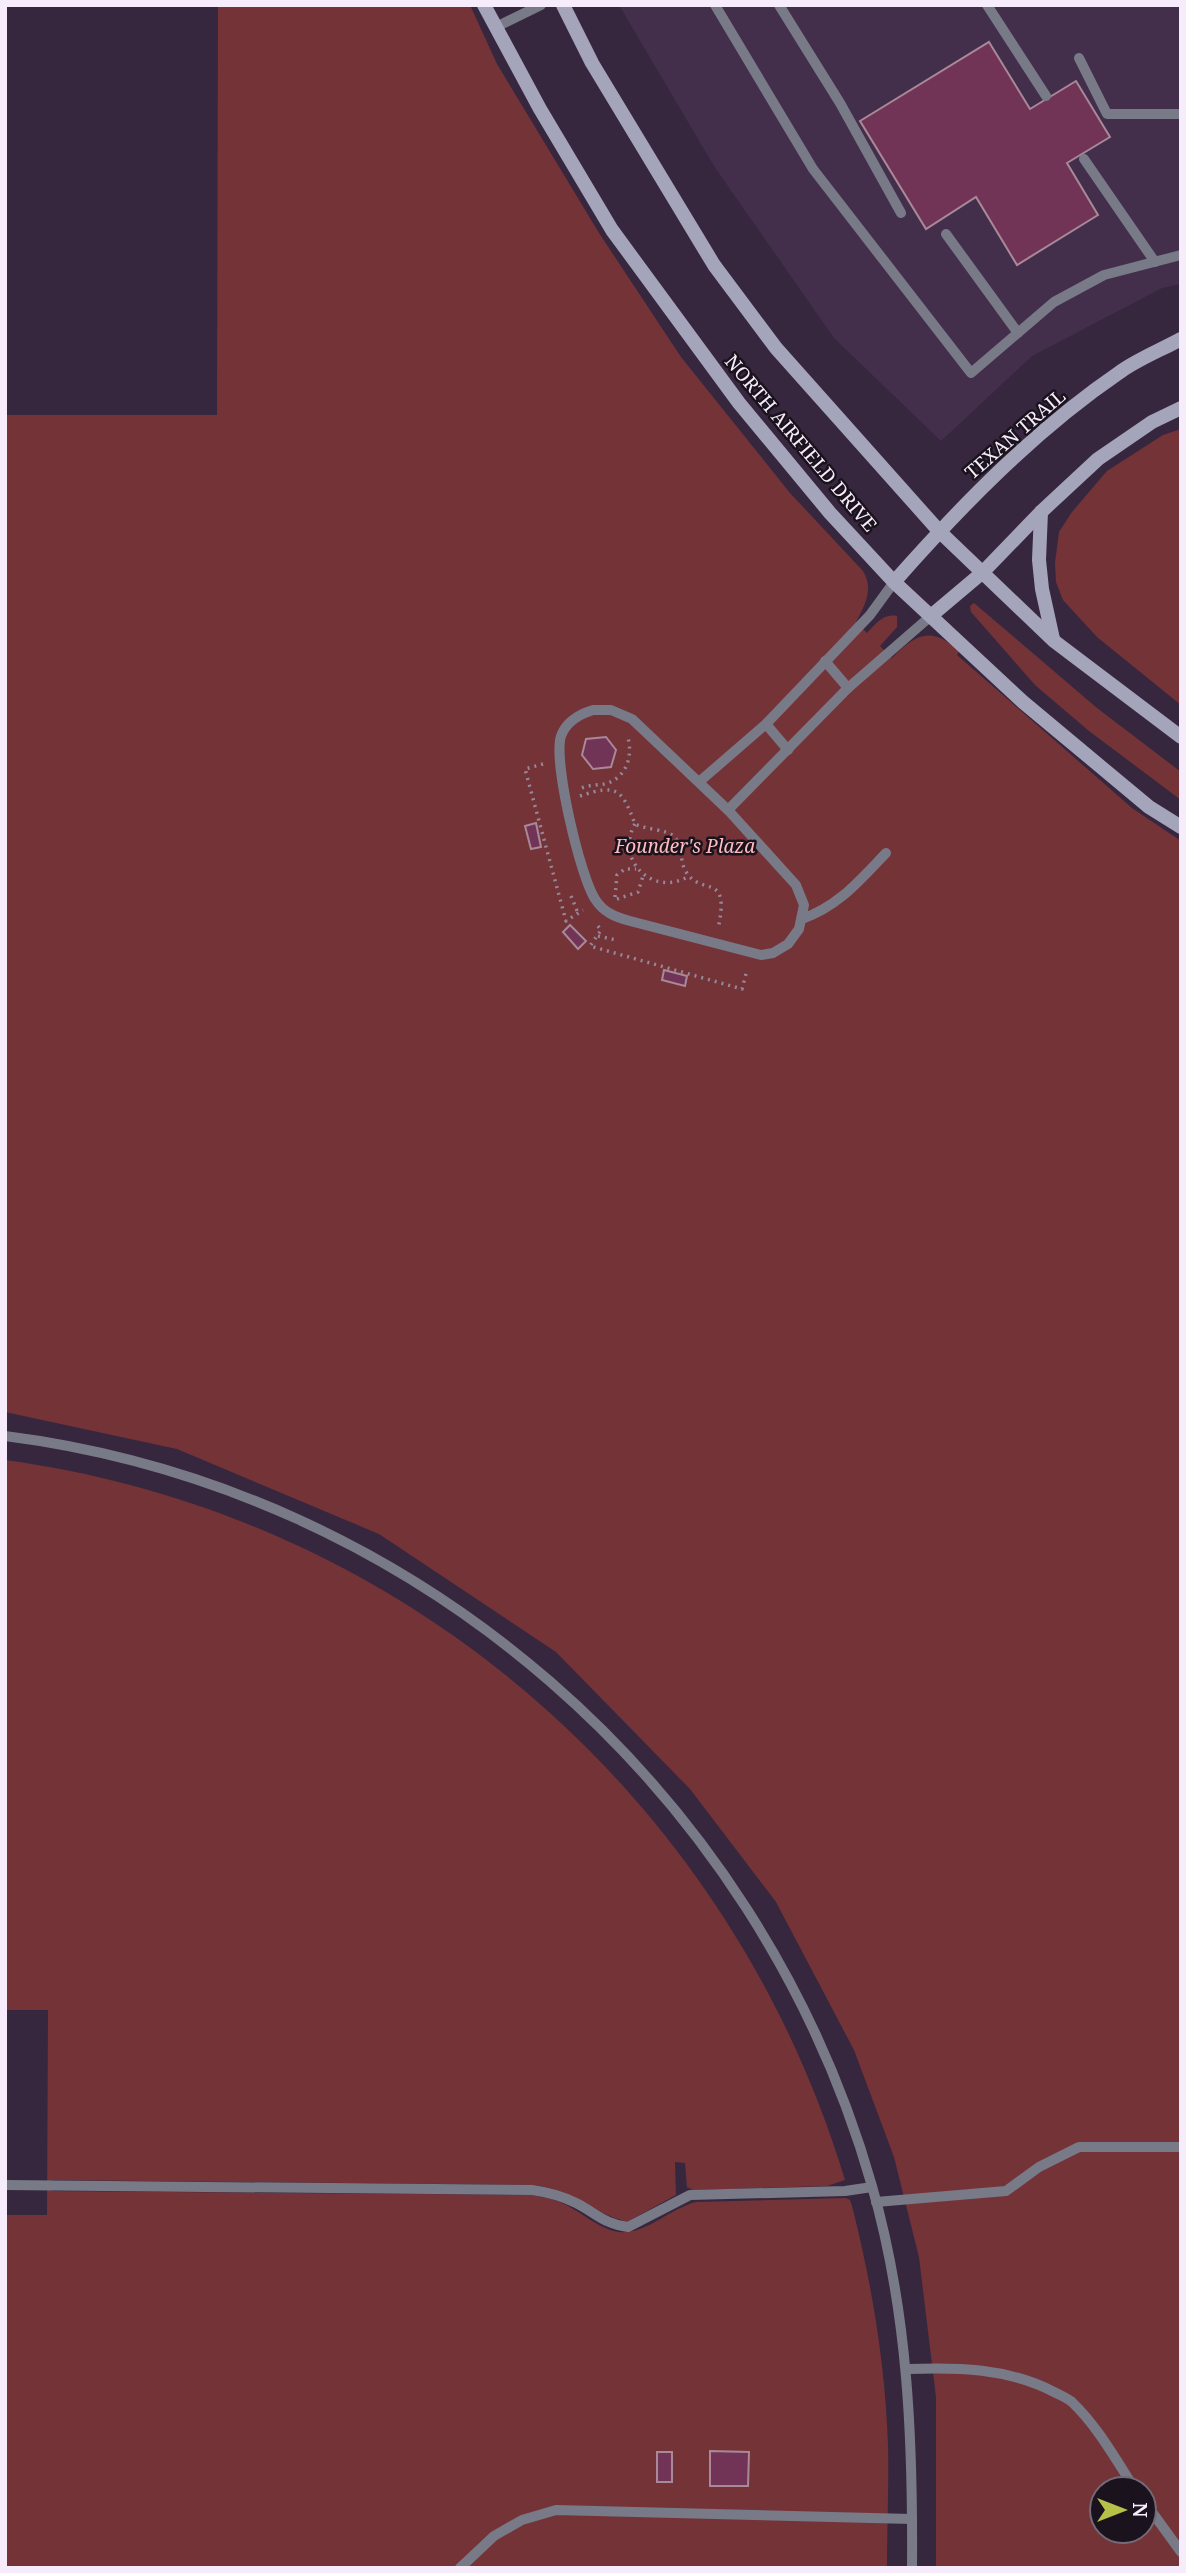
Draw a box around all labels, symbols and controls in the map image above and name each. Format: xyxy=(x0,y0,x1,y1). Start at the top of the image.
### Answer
street label: NORTH AIRFIELD DRIVE xyxy=(719,349,883,537)
street label: TEXAN TRAIL xyxy=(959,383,1071,485)
park label: Founder's Plaza xyxy=(614,833,755,859)
north arrow xyxy=(1088,2475,1158,2545)
text: N xyxy=(1127,2503,1153,2518)

